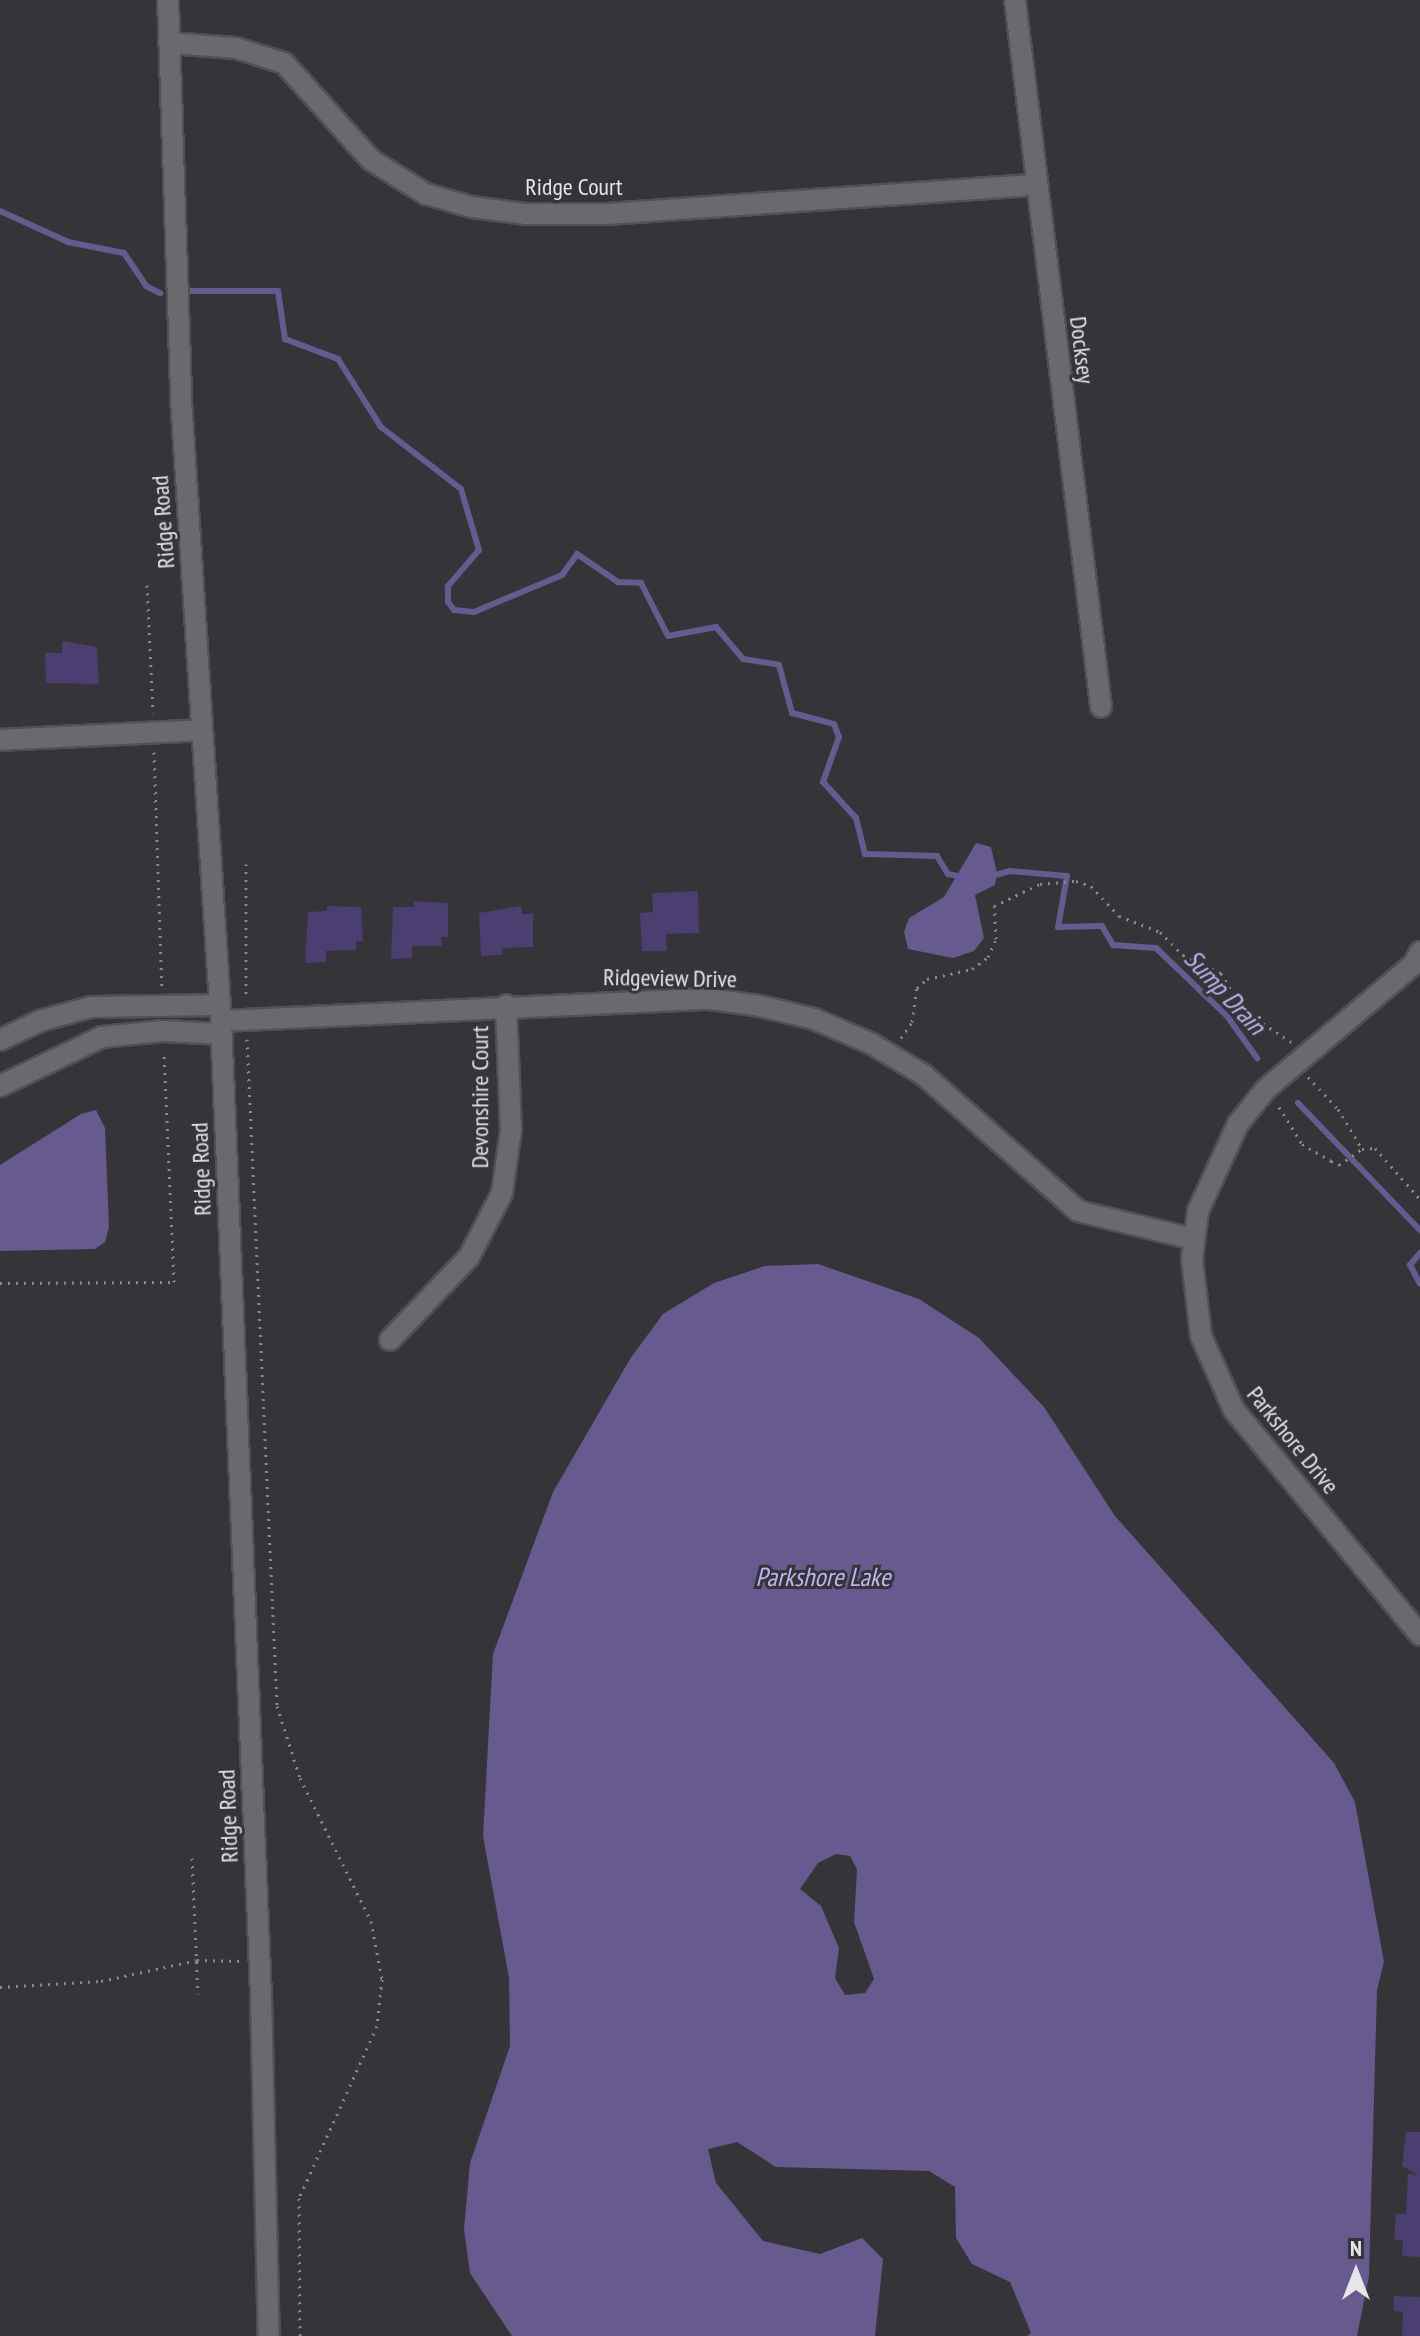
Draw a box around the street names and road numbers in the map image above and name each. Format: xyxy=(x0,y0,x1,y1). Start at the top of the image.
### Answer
street label: Ridge Court xyxy=(525,173,623,201)
street label: Docksey xyxy=(1064,315,1100,385)
street label: Ridge Road xyxy=(145,474,181,570)
street label: Ridgeview Drive xyxy=(603,962,737,994)
street label: Devonshire Court xyxy=(466,1026,494,1168)
street label: Ridge Road xyxy=(185,1122,217,1216)
street label: Parkshore Drive xyxy=(1241,1380,1345,1500)
street label: Ridge Road xyxy=(212,1769,244,1863)

